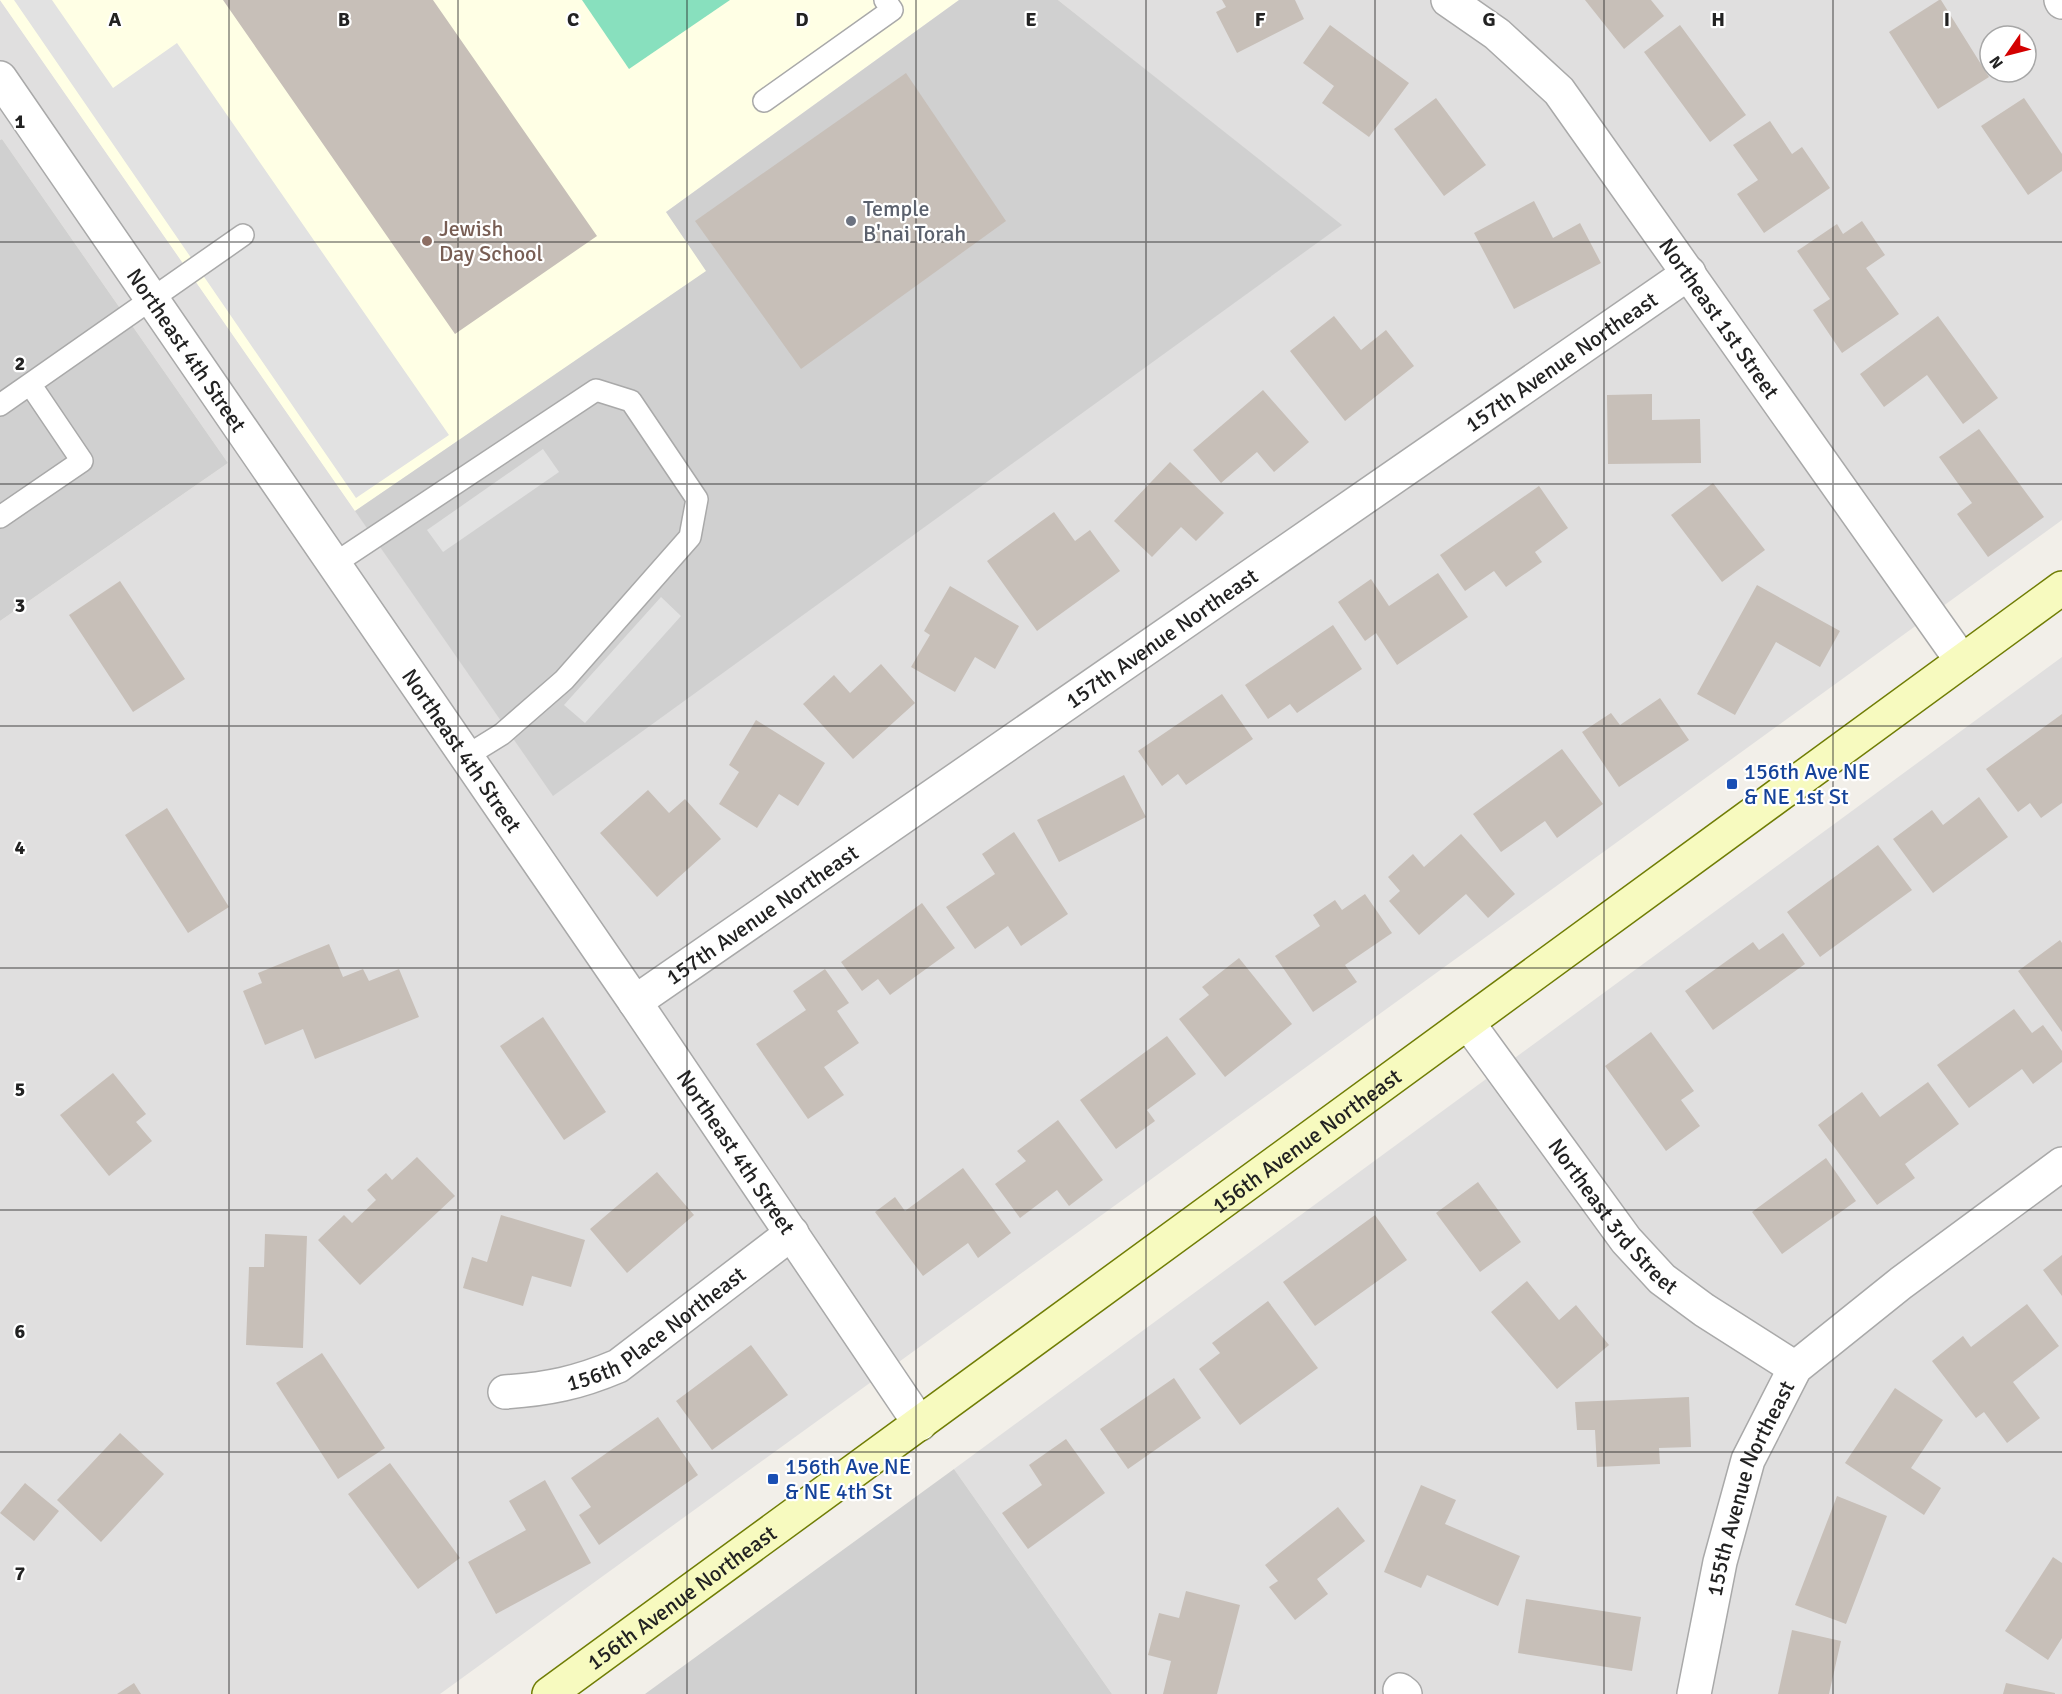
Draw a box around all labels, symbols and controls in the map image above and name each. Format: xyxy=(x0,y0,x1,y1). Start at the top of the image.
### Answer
text: A xyxy=(109,7,122,32)
text: B xyxy=(338,7,350,32)
text: C xyxy=(567,7,579,32)
text: D xyxy=(795,7,809,32)
text: E xyxy=(1025,7,1037,32)
text: F xyxy=(1255,7,1266,32)
text: G xyxy=(1482,7,1496,32)
text: H xyxy=(1711,7,1725,32)
text: I xyxy=(1944,7,1950,32)
north arrow xyxy=(1978,24,2038,84)
text: N xyxy=(1985,52,2008,72)
text: 1 xyxy=(15,109,26,134)
place label: Temple B'nai Torah xyxy=(863,195,966,247)
marker: Temple B'nai Torah xyxy=(844,214,858,228)
place label: Jewish Day School xyxy=(439,215,543,267)
street label: Northeast 1st Street xyxy=(1653,233,1785,404)
marker: Jewish Day School xyxy=(420,234,434,248)
street label: Northeast 4th Street xyxy=(121,263,252,438)
street label: 157th Avenue Northeast xyxy=(1460,286,1663,438)
text: 2 xyxy=(15,351,25,376)
street label: 157th Avenue Northeast xyxy=(1060,562,1263,714)
text: 3 xyxy=(15,593,25,618)
street label: Northeast 4th Street xyxy=(396,664,528,838)
place label: 156th Ave NE & NE 1st St xyxy=(1744,758,1870,810)
marker: 156th Ave NE & NE 1st St xyxy=(1725,777,1739,791)
text: 4 xyxy=(15,835,26,860)
street label: 157th Avenue Northeast xyxy=(660,839,864,991)
street label: 156th Avenue Northeast xyxy=(1207,1062,1407,1219)
street label: Northeast 4th Street xyxy=(671,1065,801,1240)
text: 5 xyxy=(15,1077,25,1102)
street label: Northeast 3rd Street xyxy=(1542,1133,1684,1300)
street label: 156th Place Northeast xyxy=(564,1260,751,1397)
text: 6 xyxy=(15,1319,26,1344)
street label: 155th Avenue Northeast xyxy=(1701,1376,1801,1599)
place label: 156th Ave NE & NE 4th St xyxy=(785,1453,911,1505)
marker: 156th Ave NE & NE 4th St xyxy=(766,1472,780,1486)
street label: 156th Avenue Northeast xyxy=(582,1519,782,1676)
text: 7 xyxy=(15,1561,26,1586)

